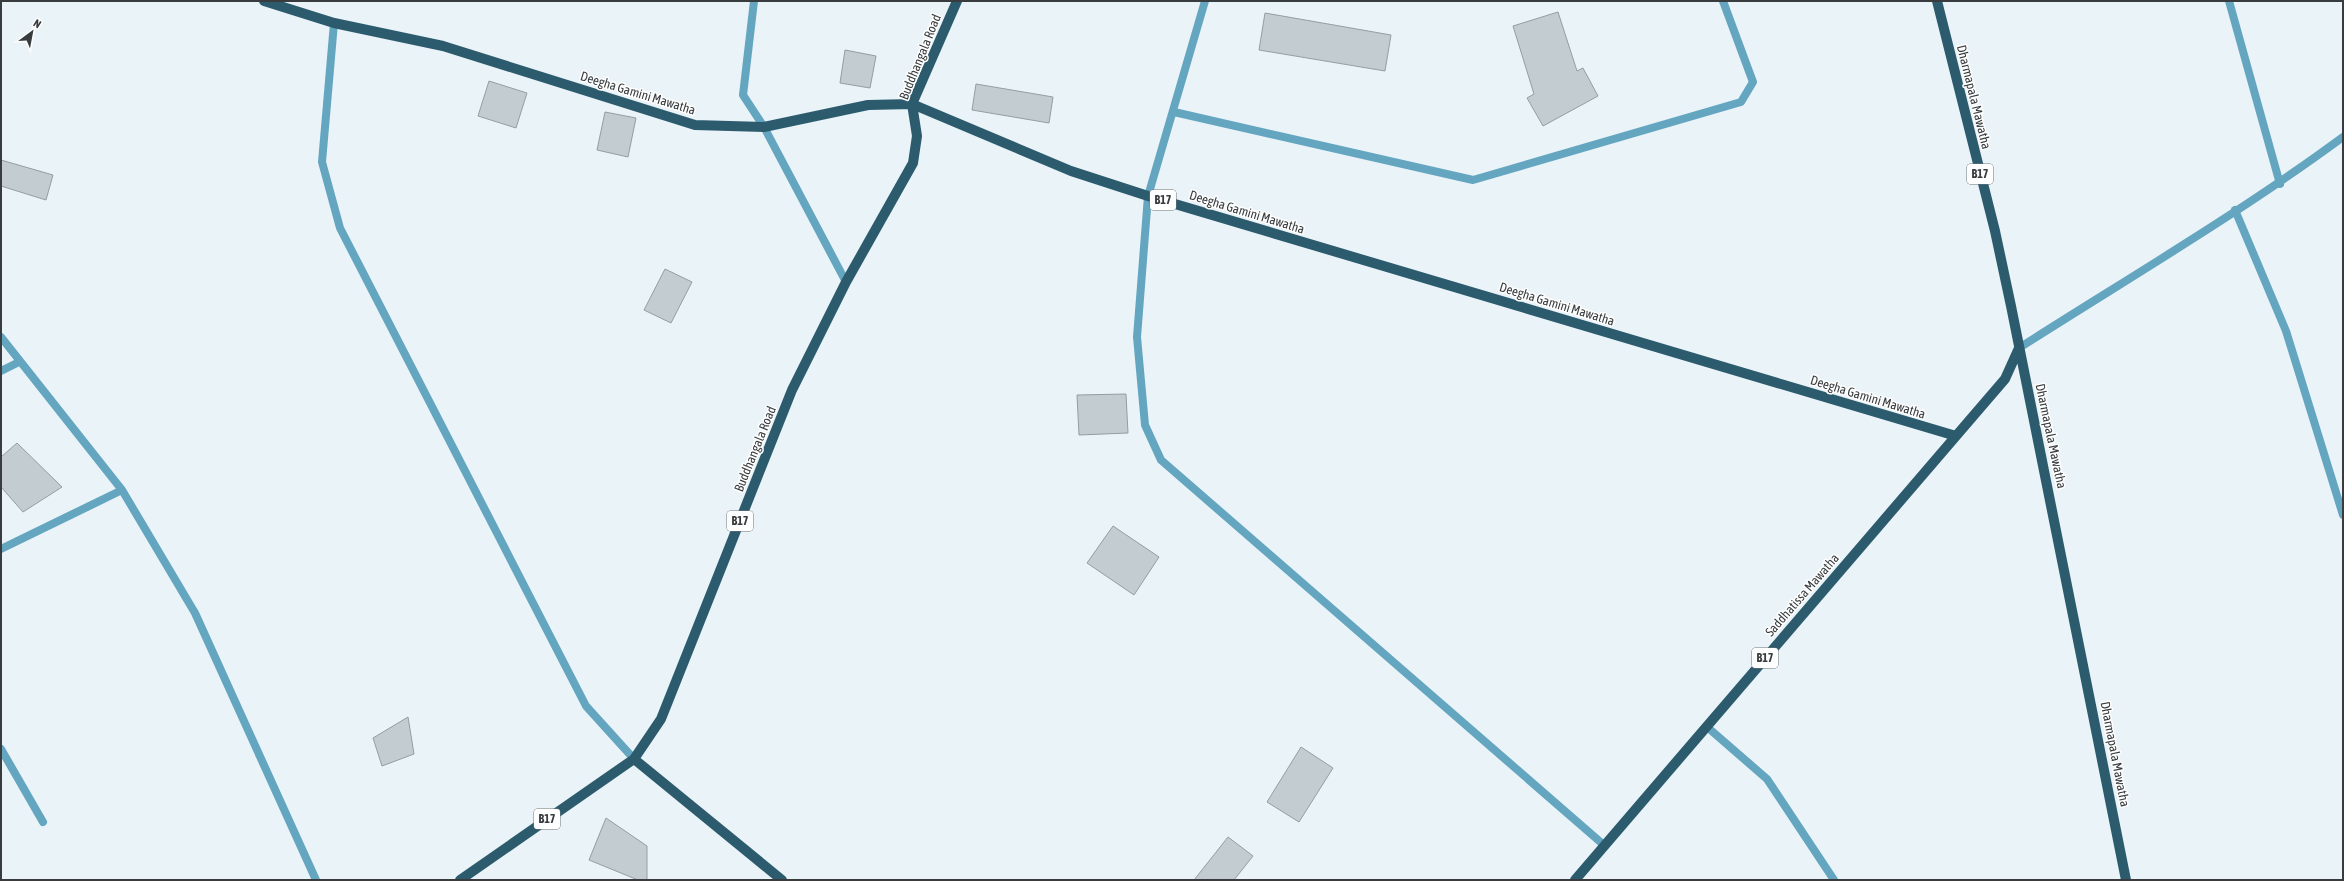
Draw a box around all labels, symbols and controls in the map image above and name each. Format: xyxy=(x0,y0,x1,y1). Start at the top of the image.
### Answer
north arrow xyxy=(12,12,52,52)
street label: Buddhangala Road xyxy=(896,12,944,102)
text: N xyxy=(31,17,43,30)
street label: Dharmapala Mawatha xyxy=(1954,43,1994,151)
street label: Deegha Gamini Mawatha xyxy=(579,68,697,118)
road number: B17 xyxy=(1967,164,1993,184)
street label: Deegha Gamini Mawatha xyxy=(1188,187,1306,237)
road number: B17 xyxy=(1150,190,1176,210)
street label: Deegha Gamini Mawatha xyxy=(1498,279,1616,329)
street label: Deegha Gamini Mawatha xyxy=(1809,372,1927,422)
street label: Dharmapala Mawatha xyxy=(2033,382,2069,490)
street label: Buddhangala Road xyxy=(731,404,779,494)
road number: B17 xyxy=(727,511,753,531)
street label: Saddhatissa Mawatha xyxy=(1762,551,1842,639)
road number: B17 xyxy=(1752,648,1778,668)
street label: Dharmapala Mawatha xyxy=(2097,700,2133,808)
road number: B17 xyxy=(534,809,560,829)

